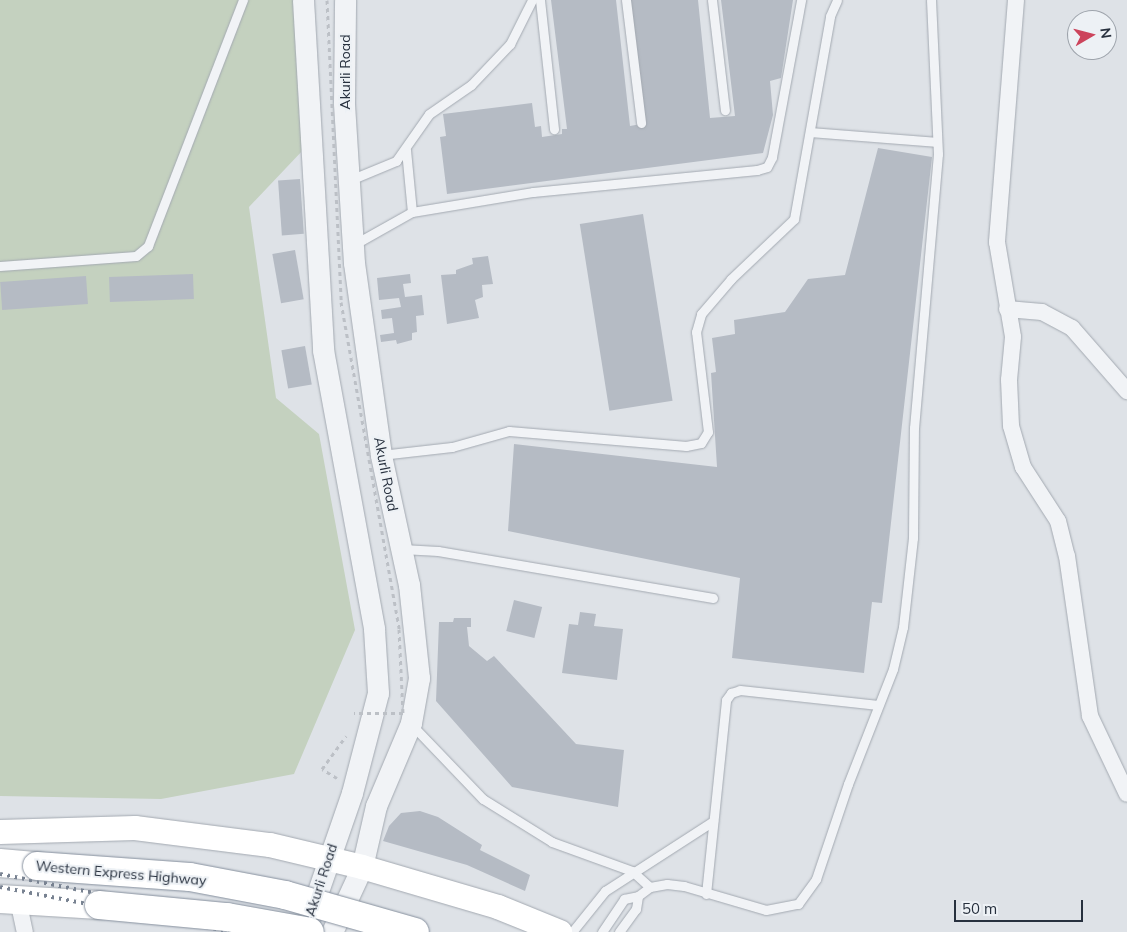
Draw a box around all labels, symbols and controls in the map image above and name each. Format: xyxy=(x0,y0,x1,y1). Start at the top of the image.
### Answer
north arrow xyxy=(1067,10,1117,60)
text: N xyxy=(1096,27,1116,40)
street label: Akurli Road xyxy=(337,34,353,110)
street label: Akurli Road xyxy=(371,435,401,513)
street label: Akurli Road xyxy=(301,842,341,918)
street label: Western Express Highway xyxy=(35,857,207,889)
scale bar xyxy=(957,890,1086,922)
text: 50 m xyxy=(962,899,997,918)

